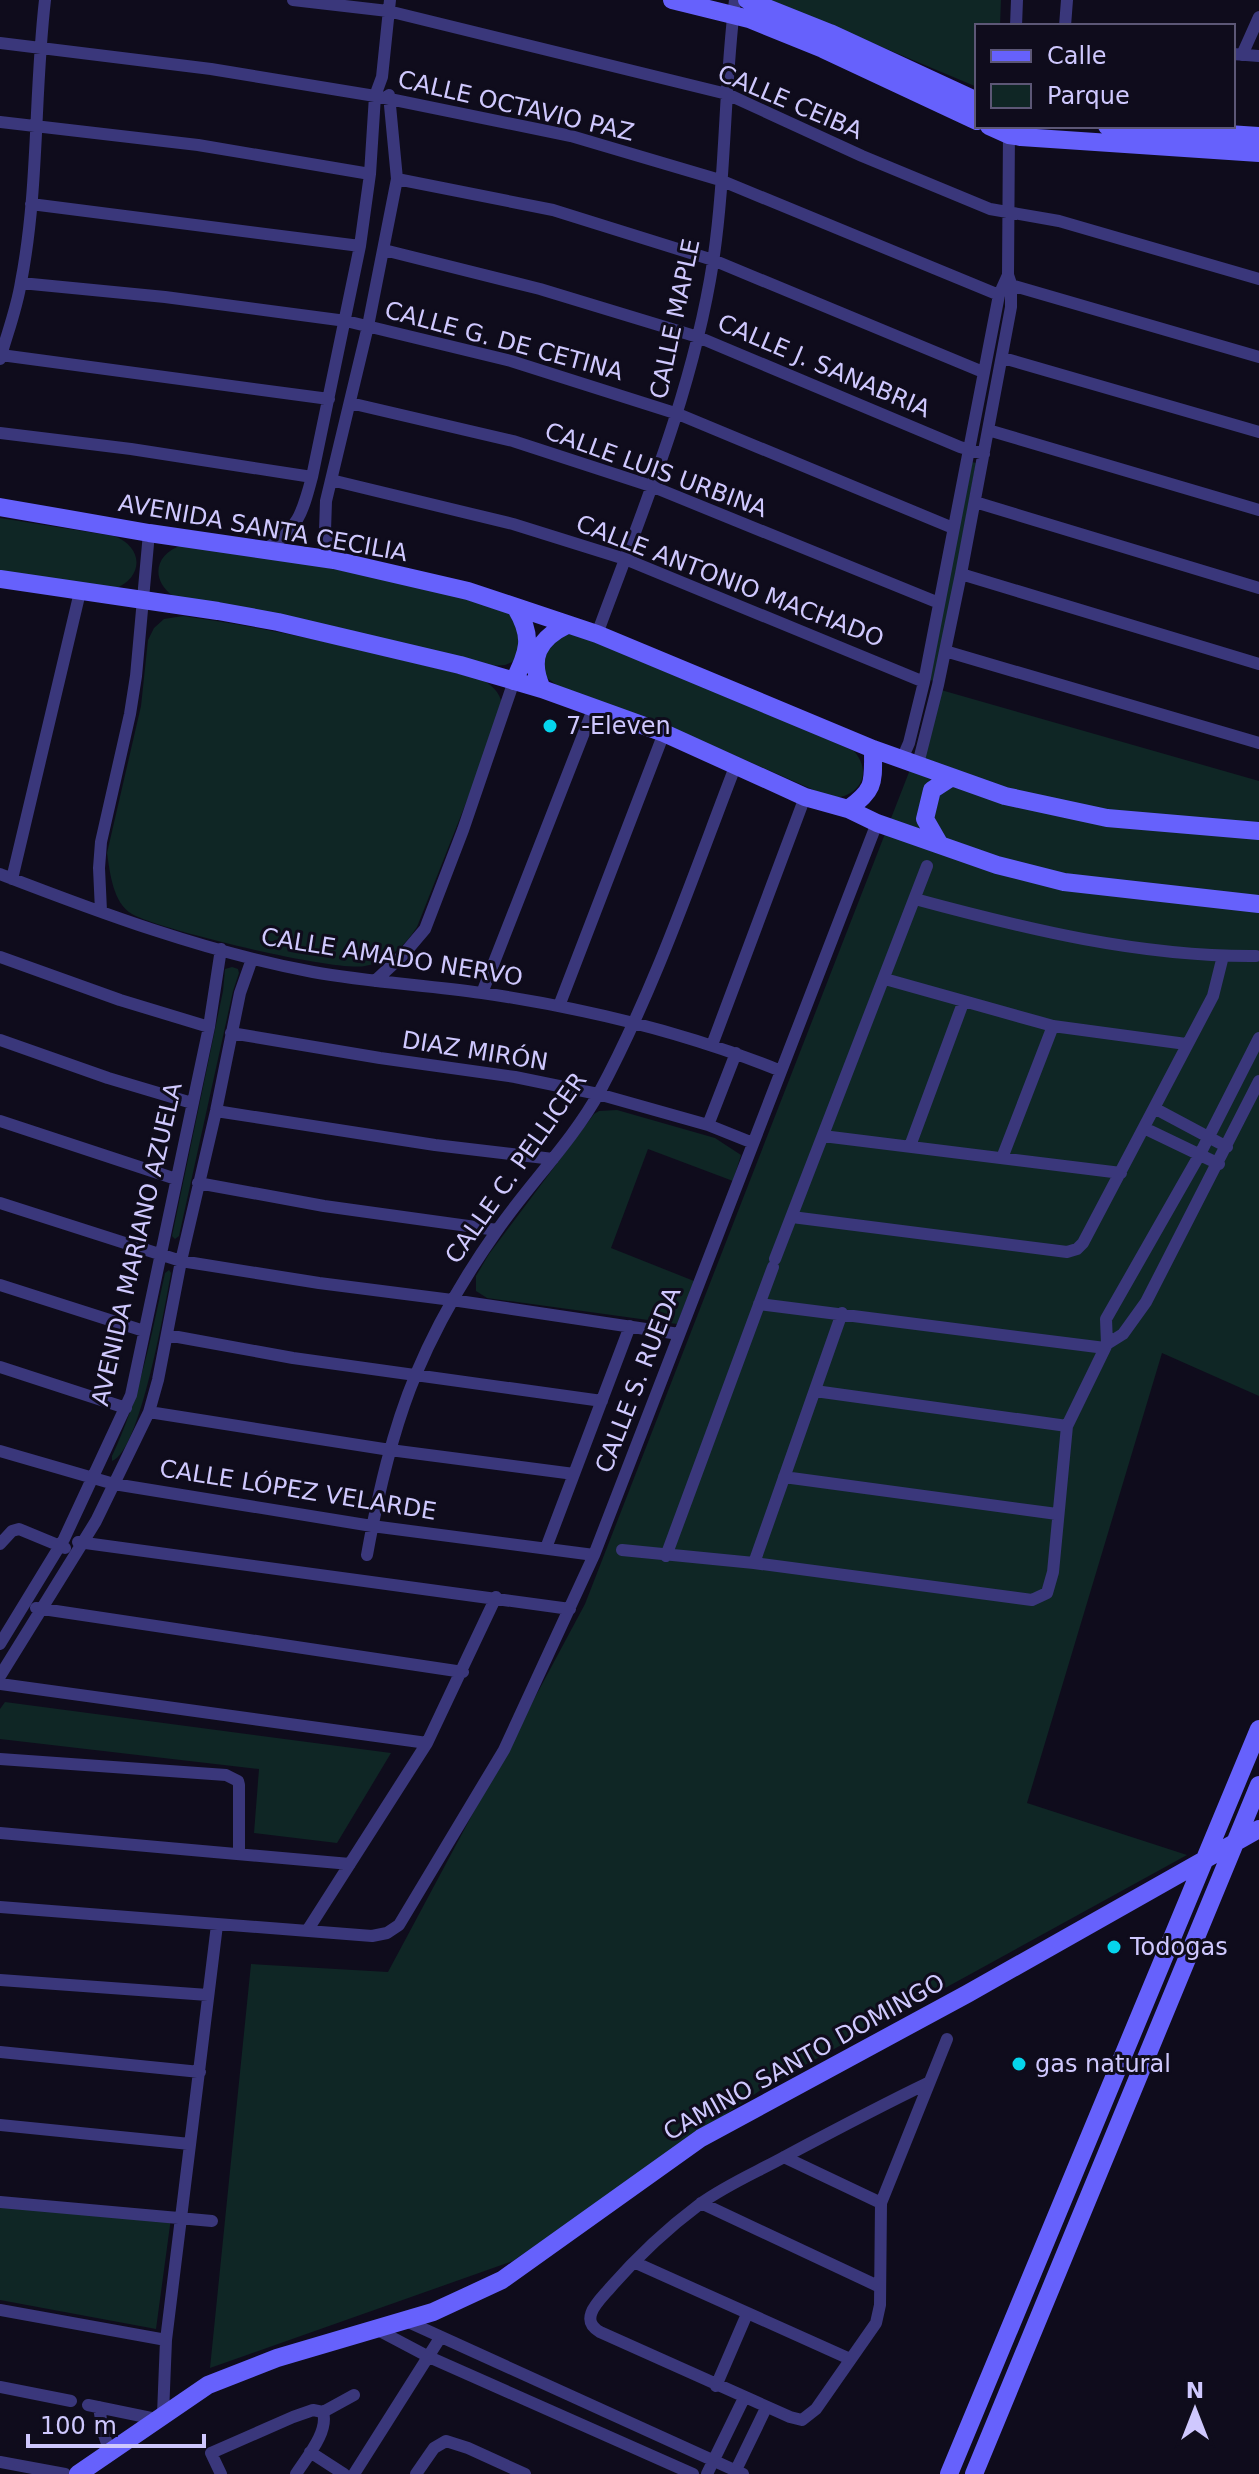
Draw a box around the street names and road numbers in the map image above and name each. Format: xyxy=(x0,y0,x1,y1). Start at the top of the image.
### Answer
street label: CALLE CEIBA xyxy=(713,59,867,145)
street label: CALLE OCTAVIO PAZ xyxy=(395,65,637,147)
street label: CALLE MAPLE xyxy=(644,236,706,402)
street label: CALLE G. DE CETINA xyxy=(382,296,627,386)
street label: CALLE J. SANABRIA xyxy=(714,309,935,424)
street label: CALLE LUIS URBINA xyxy=(541,417,772,523)
street label: AVENIDA SANTA CECILIA xyxy=(116,489,410,567)
street label: CALLE ANTONIO MACHADO xyxy=(572,509,888,653)
street label: CALLE AMADO NERVO xyxy=(259,922,525,992)
street label: DIAZ MIRÓN xyxy=(400,1024,550,1076)
street label: CALLE C. PELLICER xyxy=(439,1067,593,1269)
street label: AVENIDA MARIANO AZUELA xyxy=(86,1079,188,1409)
street label: CALLE S. RUEDA xyxy=(590,1282,687,1477)
street label: CALLE LÓPEZ VELARDE xyxy=(157,1452,439,1526)
street label: CAMINO SANTO DOMINGO xyxy=(658,1968,950,2146)

